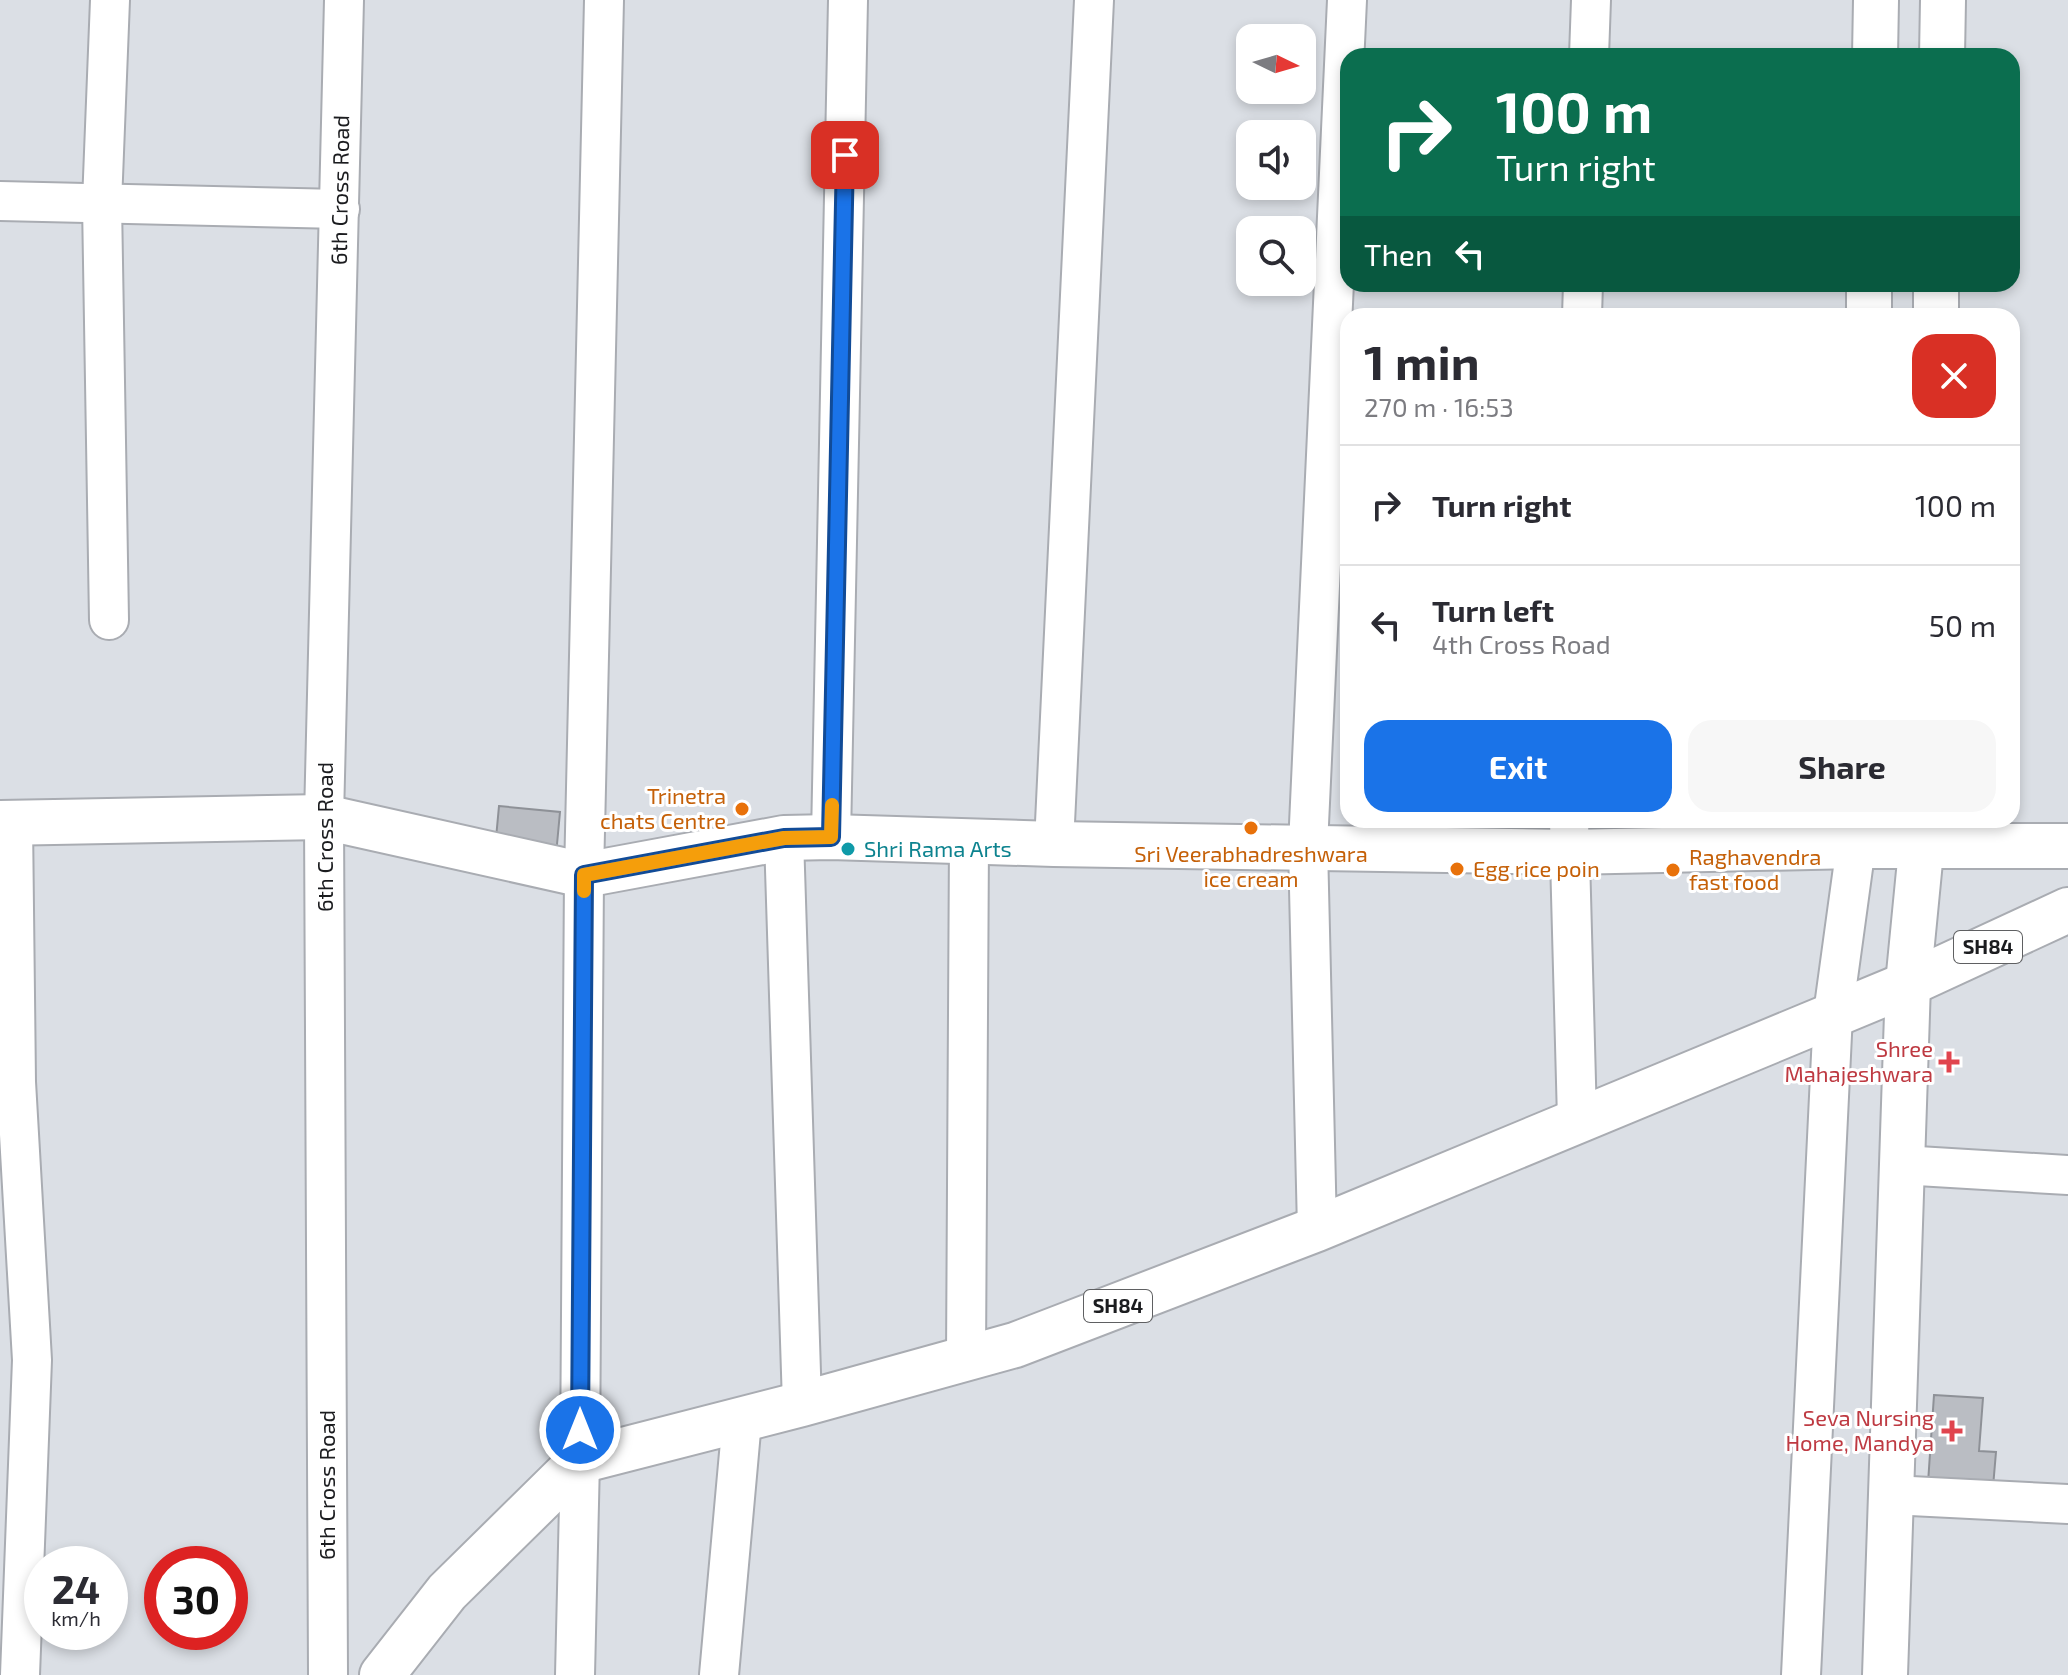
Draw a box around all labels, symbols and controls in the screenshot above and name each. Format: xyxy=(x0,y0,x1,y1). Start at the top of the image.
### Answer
north arrow xyxy=(1236,24,1316,104)
map controls xyxy=(1236,24,1316,296)
text: 100 m xyxy=(1496,77,1652,144)
icon: right xyxy=(1364,80,1468,184)
street label: 6th Cross Road xyxy=(325,115,353,265)
button: sound xyxy=(1236,120,1316,200)
pin xyxy=(811,121,879,189)
icon: arrive xyxy=(823,133,867,177)
text: Turn right xyxy=(1496,145,1656,188)
button: search xyxy=(1236,216,1316,296)
icon: left xyxy=(1448,232,1492,276)
text: Then xyxy=(1364,236,1432,272)
text: 1 min xyxy=(1364,332,1480,390)
button: close xyxy=(1912,334,1996,418)
text: 270 m · 16:53 xyxy=(1364,391,1514,422)
icon: right xyxy=(1364,483,1408,527)
text: Turn right xyxy=(1432,487,1572,523)
text: 100 m xyxy=(1915,487,1996,523)
text: Turn left xyxy=(1432,592,1554,628)
icon: left xyxy=(1364,603,1408,647)
text: 50 m xyxy=(1929,607,1996,643)
text: 4th Cross Road xyxy=(1432,628,1611,659)
button: Exit xyxy=(1364,720,1672,812)
button: Share xyxy=(1688,720,1996,812)
street label: 6th Cross Road xyxy=(311,762,337,912)
place label: Trinetra chats Centre xyxy=(600,782,726,833)
marker: Trinetra chats Centre xyxy=(733,800,751,818)
marker: Sri Veerabhadreshwara ice cream xyxy=(1242,819,1260,837)
place label: Shri Rama Arts xyxy=(864,835,1012,861)
marker: Shri Rama Arts xyxy=(839,840,857,858)
place label: Sri Veerabhadreshwara ice cream xyxy=(1134,840,1368,891)
place label: Raghavendra fast food xyxy=(1689,843,1821,894)
place label: Egg rice poin xyxy=(1473,855,1600,881)
marker: Egg rice poin xyxy=(1448,860,1466,878)
marker: Raghavendra fast food xyxy=(1664,861,1682,879)
road number: SH84 xyxy=(1954,931,2022,963)
place label: Shree Mahajeshwara xyxy=(1784,1035,1933,1087)
marker: Shree Mahajeshwara xyxy=(1940,1053,1958,1071)
road number: SH84 xyxy=(1084,1290,1152,1322)
position arrow xyxy=(538,1388,622,1472)
place label: Seva Nursing Home, Mandya xyxy=(1785,1404,1934,1455)
street label: 6th Cross Road xyxy=(313,1410,339,1560)
marker: Seva Nursing Home, Mandya xyxy=(1941,1420,1963,1442)
speed limit sign: 30 xyxy=(144,1546,248,1650)
text: 24 xyxy=(52,1564,100,1612)
text: km/h xyxy=(51,1606,101,1630)

